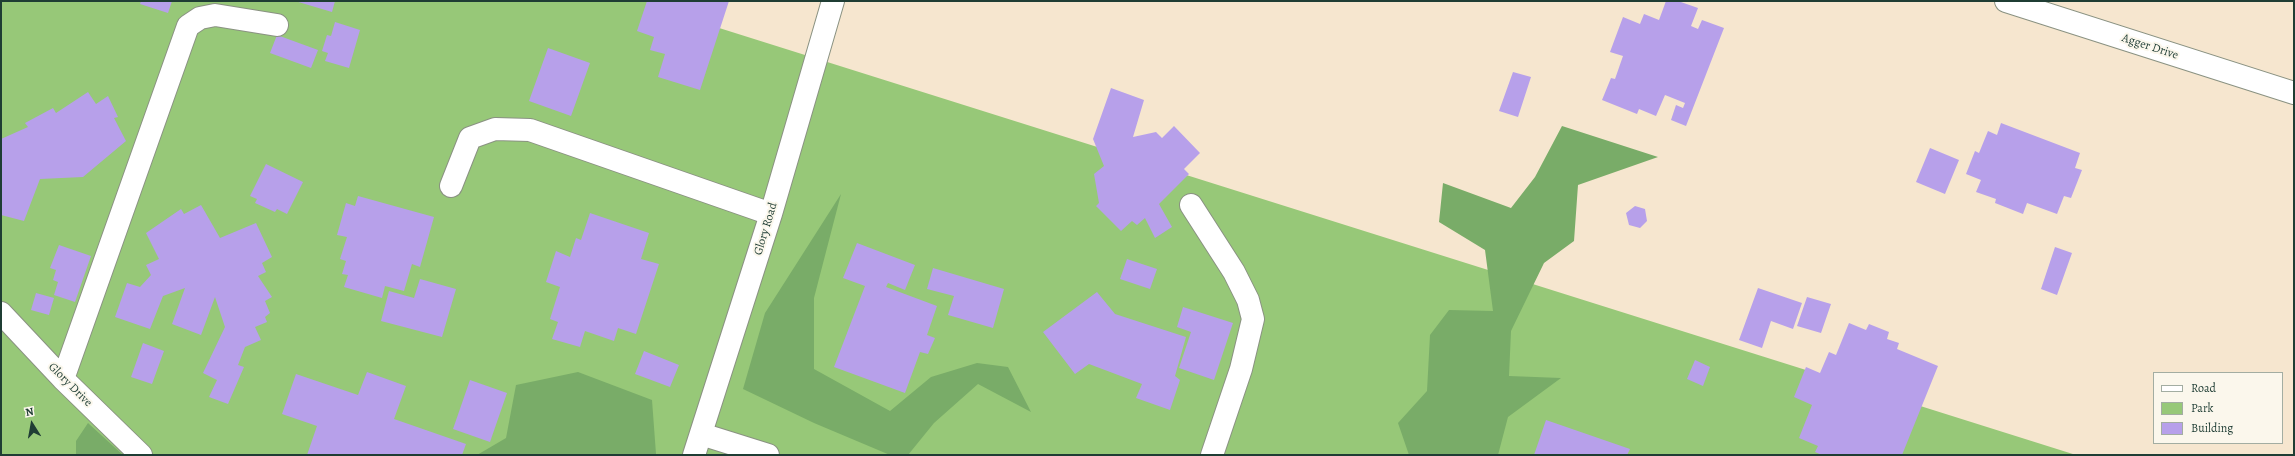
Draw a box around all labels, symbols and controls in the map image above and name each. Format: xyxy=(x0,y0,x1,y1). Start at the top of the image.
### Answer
street label: Agger Drive xyxy=(2120,31,2180,63)
street label: Glory Road xyxy=(751,201,781,257)
street label: Glory Drive xyxy=(45,360,95,410)
legend xyxy=(2153,372,2283,444)
text: Road xyxy=(2191,380,2216,396)
text: Park xyxy=(2191,400,2214,416)
north arrow xyxy=(12,404,52,444)
text: N xyxy=(24,404,35,420)
text: Building xyxy=(2191,420,2233,436)

